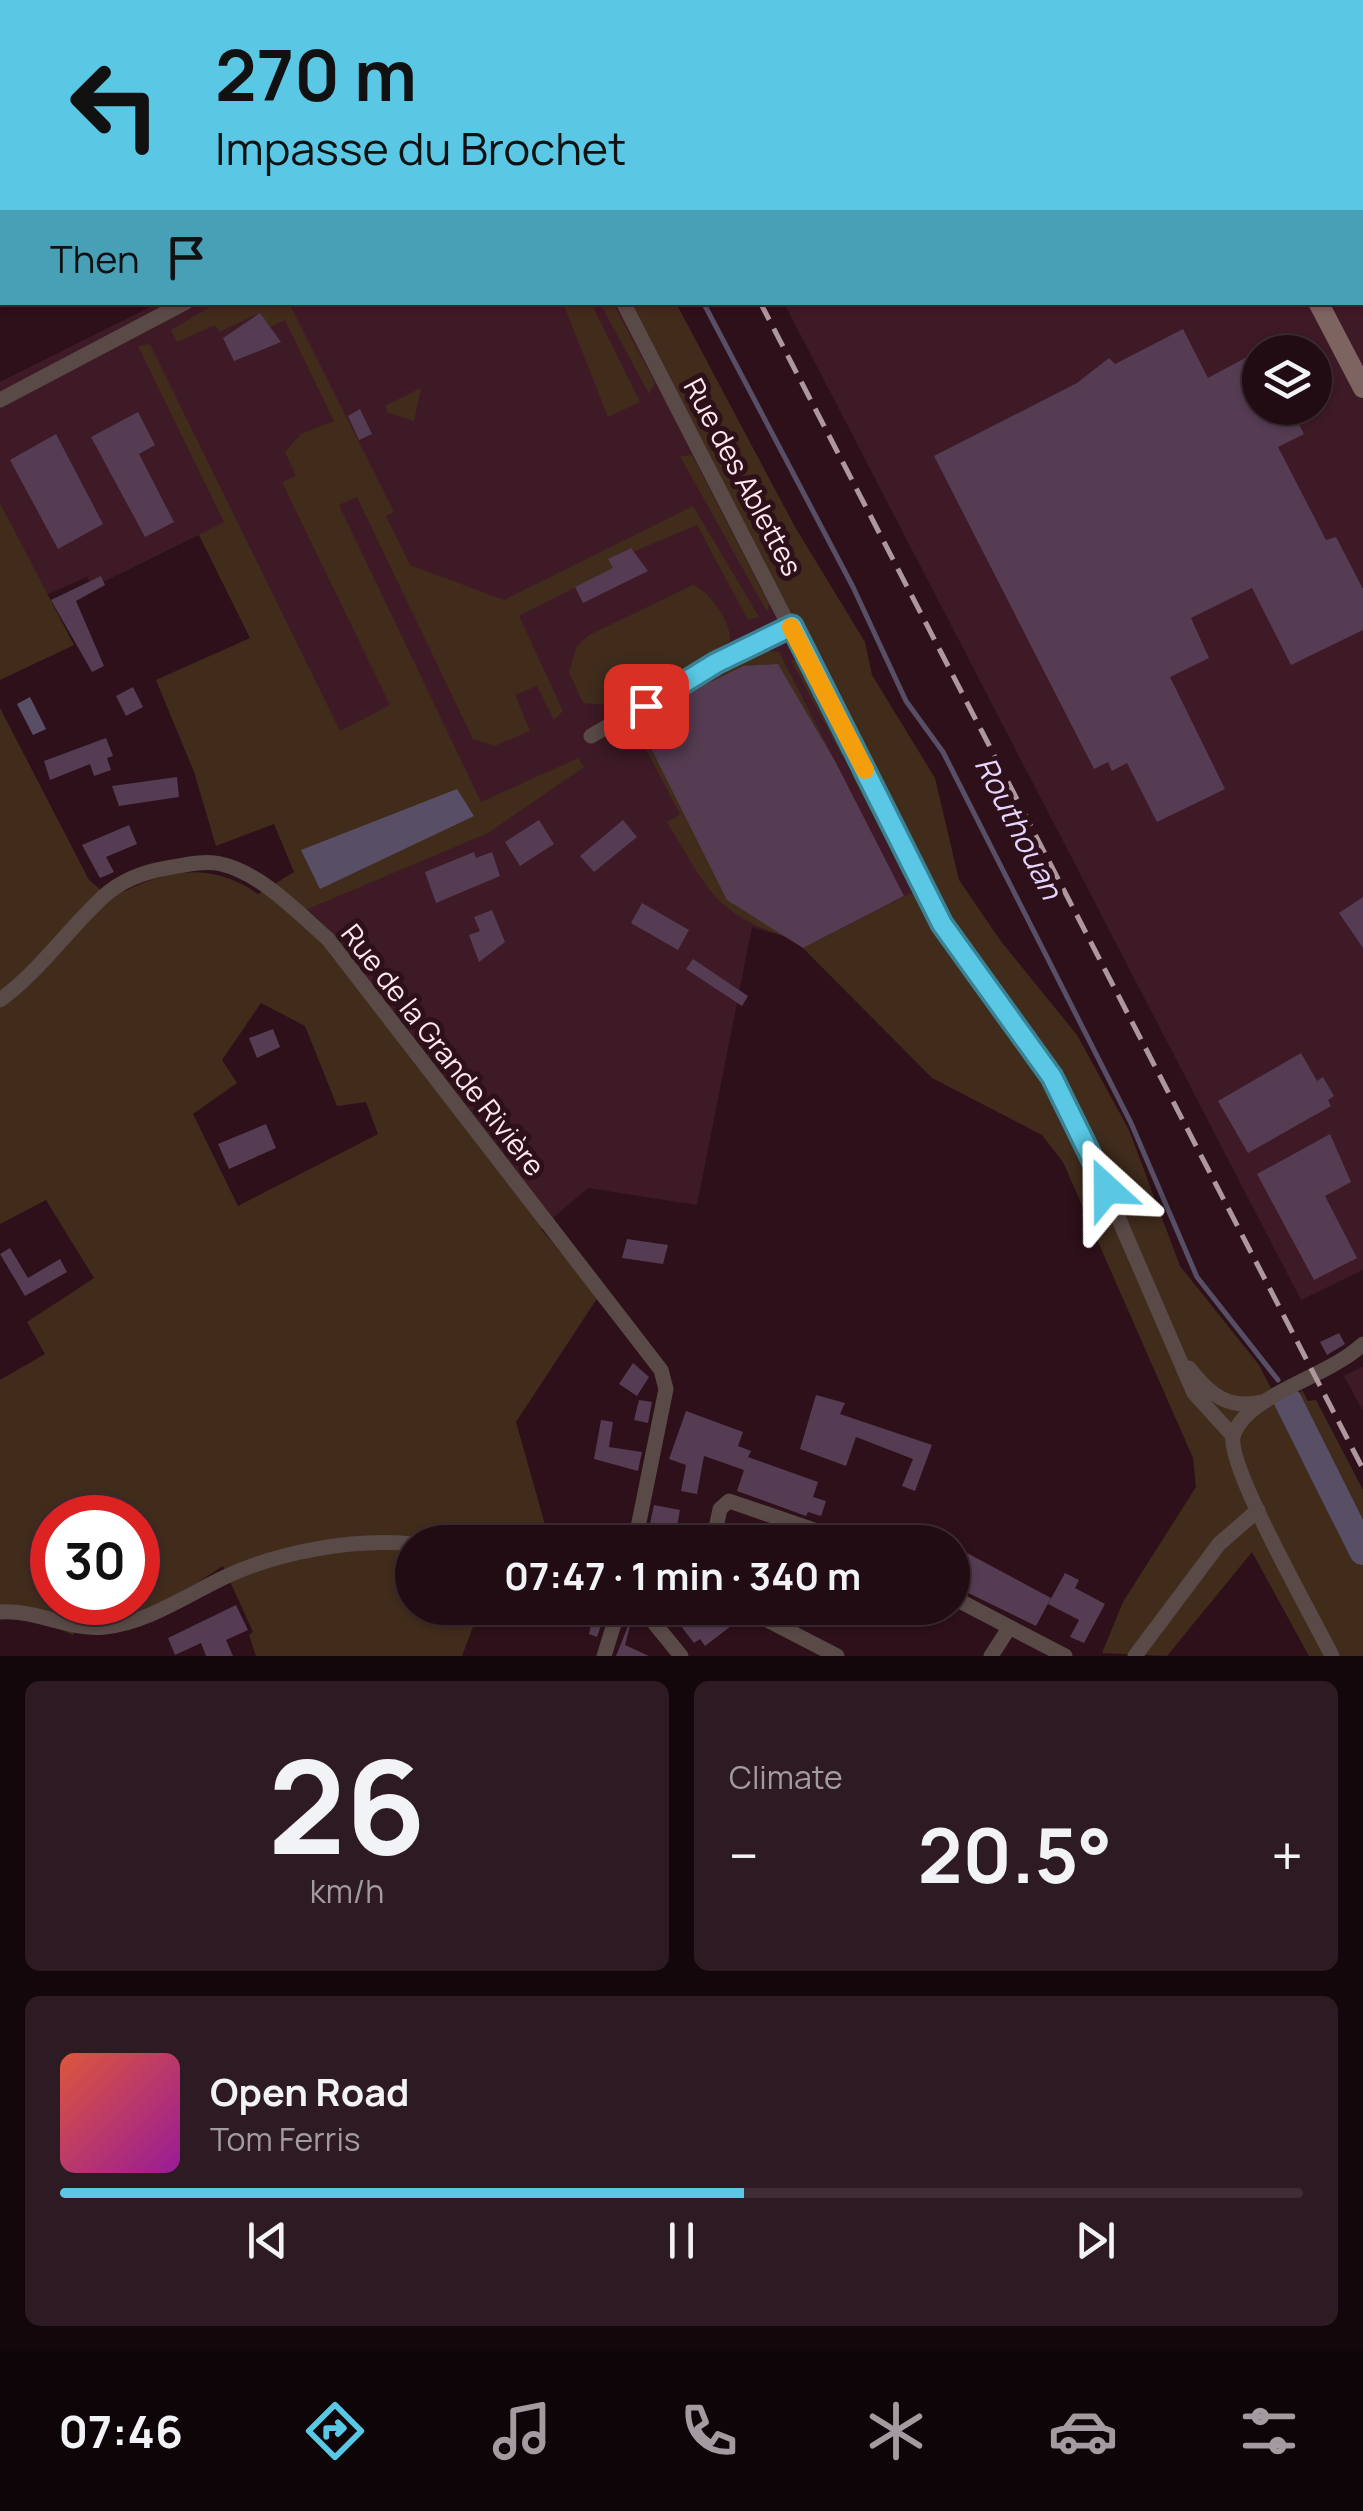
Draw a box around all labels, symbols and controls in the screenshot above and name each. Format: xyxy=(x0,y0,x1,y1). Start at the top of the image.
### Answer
text: 270 m xyxy=(215,26,417,122)
icon: left xyxy=(50,40,180,170)
text: Impasse du Brochet xyxy=(215,117,626,179)
icon: arrive xyxy=(159,230,214,285)
text: Then xyxy=(50,232,139,284)
map controls xyxy=(1242,335,1332,425)
button: layers xyxy=(1242,335,1332,425)
street label: Rue des Ablettes xyxy=(676,371,812,582)
pin xyxy=(604,664,689,749)
icon: arrive xyxy=(619,679,674,734)
water label: Routhouan xyxy=(966,749,1073,906)
street label: Rue de la Grande Rivière xyxy=(333,916,554,1183)
position arrow xyxy=(1055,1137,1159,1241)
speed limit sign: 30 xyxy=(30,1495,160,1625)
text: 07:47 · 1 min · 340 m xyxy=(504,1549,861,1601)
text: 26 xyxy=(268,1715,426,1893)
text: Climate xyxy=(729,1755,843,1799)
text: 20.5° xyxy=(918,1803,1112,1906)
text: − xyxy=(729,1817,759,1893)
text: + xyxy=(1271,1817,1303,1893)
text: km/h xyxy=(310,1869,384,1913)
text: Open Road xyxy=(210,2065,409,2117)
text: Tom Ferris xyxy=(210,2117,361,2161)
icon: previous xyxy=(240,2213,295,2268)
icon: pause xyxy=(654,2213,709,2268)
icon: next xyxy=(1068,2213,1123,2268)
icon: directions xyxy=(300,2396,370,2466)
icon: music xyxy=(487,2396,557,2466)
icon: phone xyxy=(674,2396,744,2466)
icon: climate xyxy=(861,2396,931,2466)
icon: car xyxy=(1048,2396,1118,2466)
icon: filters xyxy=(1234,2396,1304,2466)
text: 07:46 xyxy=(58,2400,183,2462)

